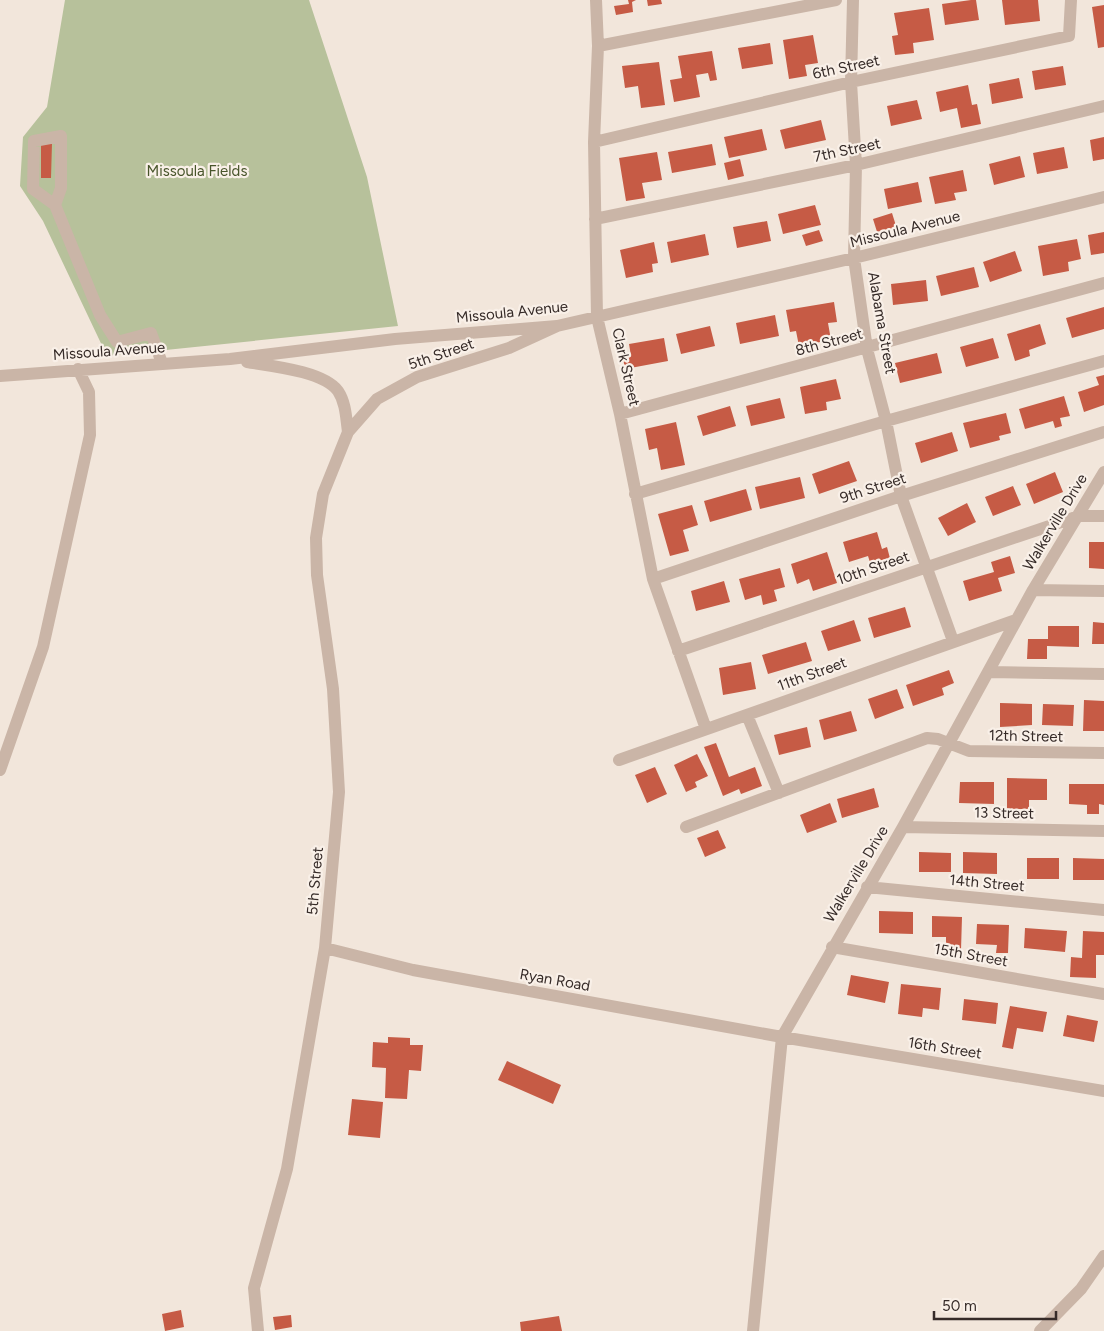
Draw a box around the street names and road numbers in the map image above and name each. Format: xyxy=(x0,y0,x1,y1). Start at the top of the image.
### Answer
street label: 6th Street xyxy=(811,51,882,83)
street label: 7th Street xyxy=(812,134,882,166)
street label: Missoula Avenue xyxy=(848,207,962,251)
street label: Alabama Street xyxy=(864,270,900,376)
street label: Missoula Avenue xyxy=(455,297,569,327)
street label: 8th Street xyxy=(793,324,865,360)
street label: Clark Street xyxy=(608,326,644,408)
street label: 5th Street xyxy=(406,334,477,374)
street label: Missoula Avenue xyxy=(52,338,166,364)
street label: 9th Street xyxy=(838,469,909,507)
street label: Walkerville Drive xyxy=(1019,470,1091,574)
street label: 10th Street xyxy=(834,547,912,589)
street label: 11th Street xyxy=(775,653,849,695)
street label: 12th Street xyxy=(989,726,1064,746)
street label: 13 Street xyxy=(974,803,1035,823)
street label: Walkerville Drive xyxy=(820,822,892,926)
street label: 5th Street xyxy=(303,846,327,916)
street label: 14th Street xyxy=(949,871,1026,895)
street label: 15th Street xyxy=(933,940,1010,970)
street label: Ryan Road xyxy=(518,965,592,995)
street label: 16th Street xyxy=(907,1033,983,1063)

